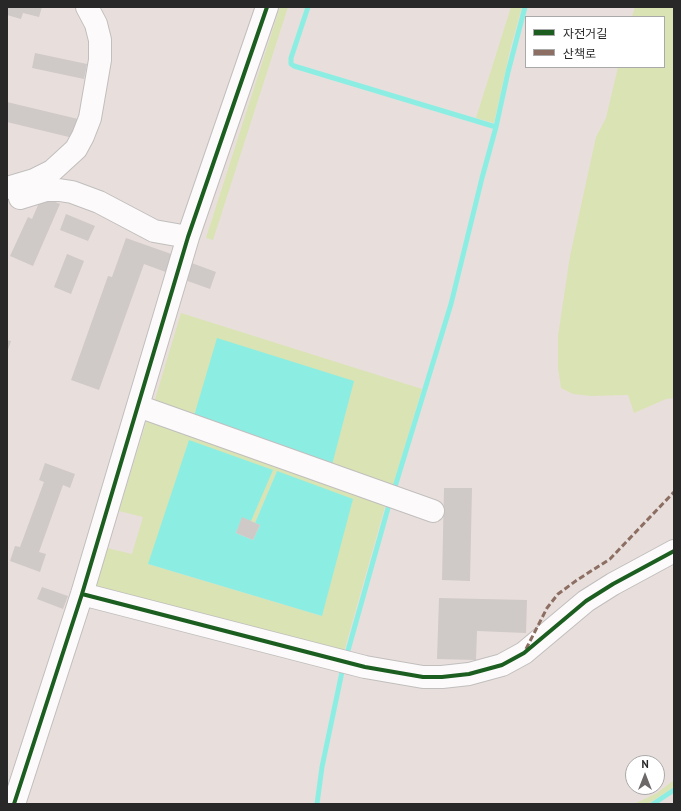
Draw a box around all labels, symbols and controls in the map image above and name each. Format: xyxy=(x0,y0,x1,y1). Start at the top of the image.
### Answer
legend xyxy=(525,16,665,68)
text: 자전거길 xyxy=(563,26,607,41)
text: 산책로 xyxy=(563,46,596,61)
north arrow xyxy=(625,755,665,795)
text: N xyxy=(641,757,649,771)

